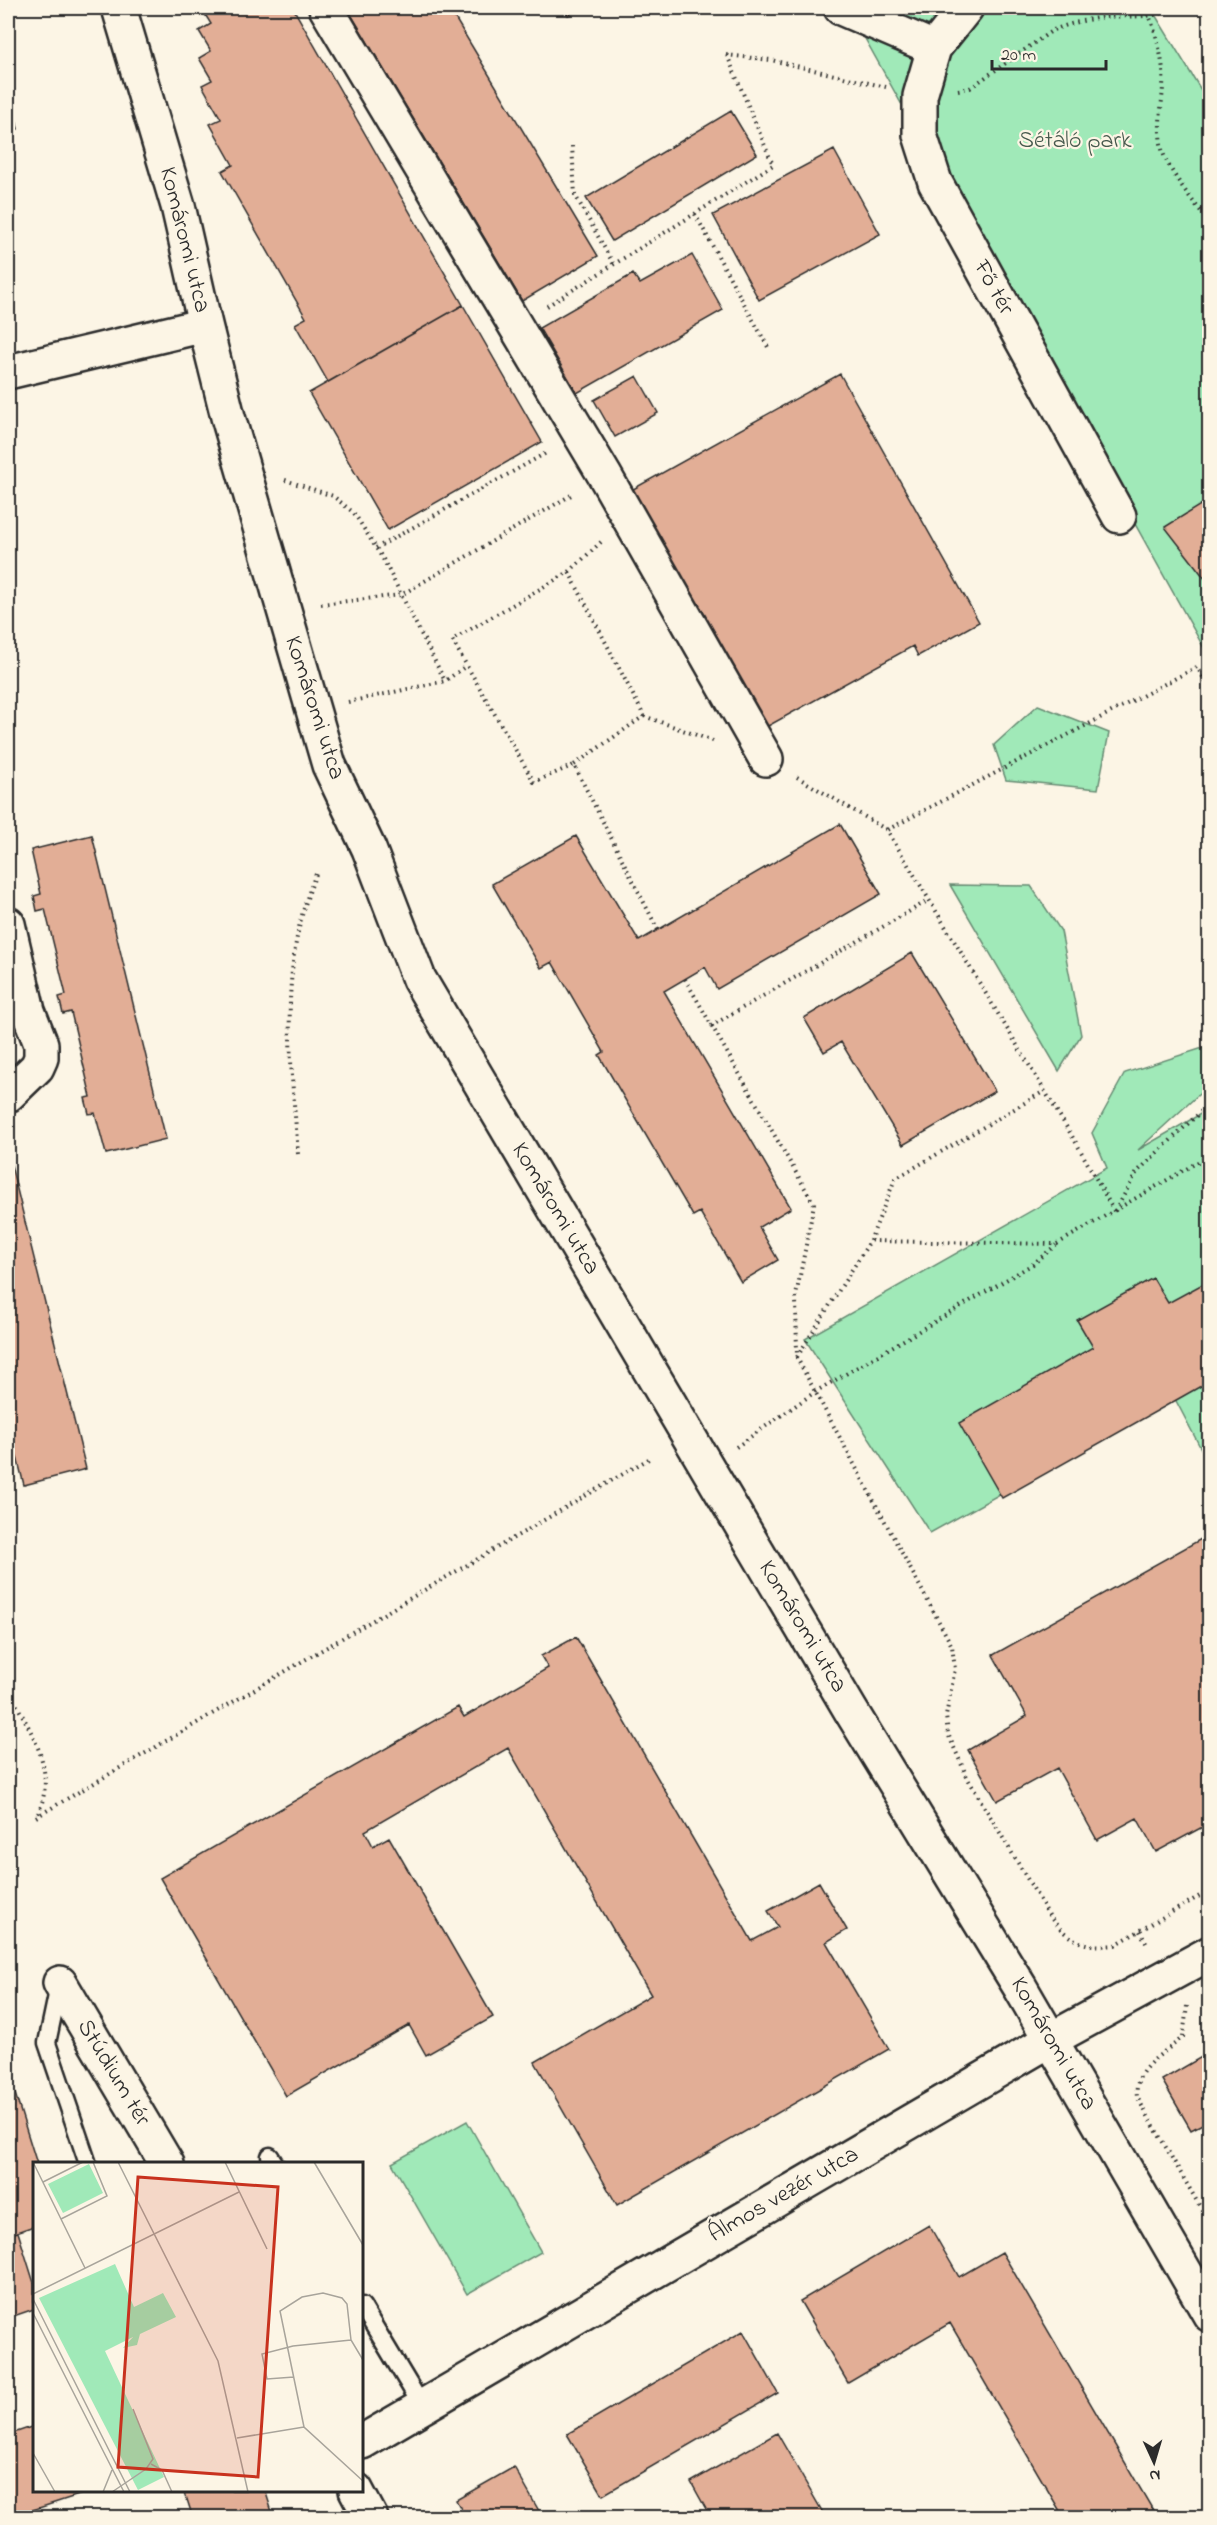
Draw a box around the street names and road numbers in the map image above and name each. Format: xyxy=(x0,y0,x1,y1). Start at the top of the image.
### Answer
street label: Komáromi utca xyxy=(149,163,219,317)
street label: Fő tér xyxy=(963,253,1023,322)
street label: Komáromi utca xyxy=(274,632,354,784)
street label: Komáromi utca xyxy=(502,1136,608,1282)
street label: Komáromi utca xyxy=(749,1554,855,1700)
street label: Komáromi utca xyxy=(1001,1971,1105,2117)
street label: Stúdium tér xyxy=(67,2013,159,2134)
street label: Álmos vezér utca xyxy=(702,2138,866,2252)

